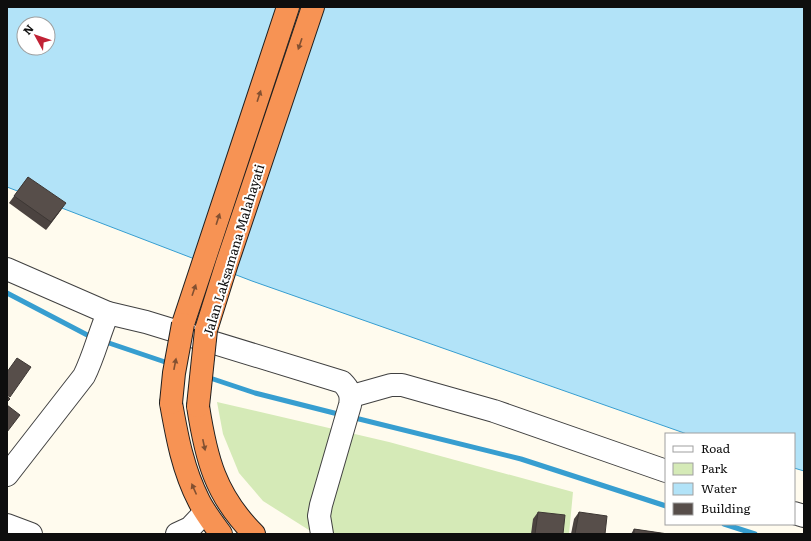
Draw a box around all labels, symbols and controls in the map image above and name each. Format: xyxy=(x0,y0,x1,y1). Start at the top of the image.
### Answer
north arrow xyxy=(16,16,56,56)
text: N xyxy=(18,20,37,38)
one-way arrow xyxy=(297,38,303,50)
one-way arrow xyxy=(256,89,262,101)
street label: Jalan Laksamana Malahayati xyxy=(198,161,268,339)
one-way arrow xyxy=(215,213,221,225)
one-way arrow xyxy=(192,284,198,296)
one-way arrow xyxy=(172,358,178,371)
legend xyxy=(665,433,795,525)
one-way arrow xyxy=(202,438,208,451)
text: Road xyxy=(701,439,731,457)
text: Park xyxy=(701,459,728,477)
text: Water xyxy=(701,479,737,497)
one-way arrow xyxy=(190,483,197,495)
text: Building xyxy=(701,499,751,517)

